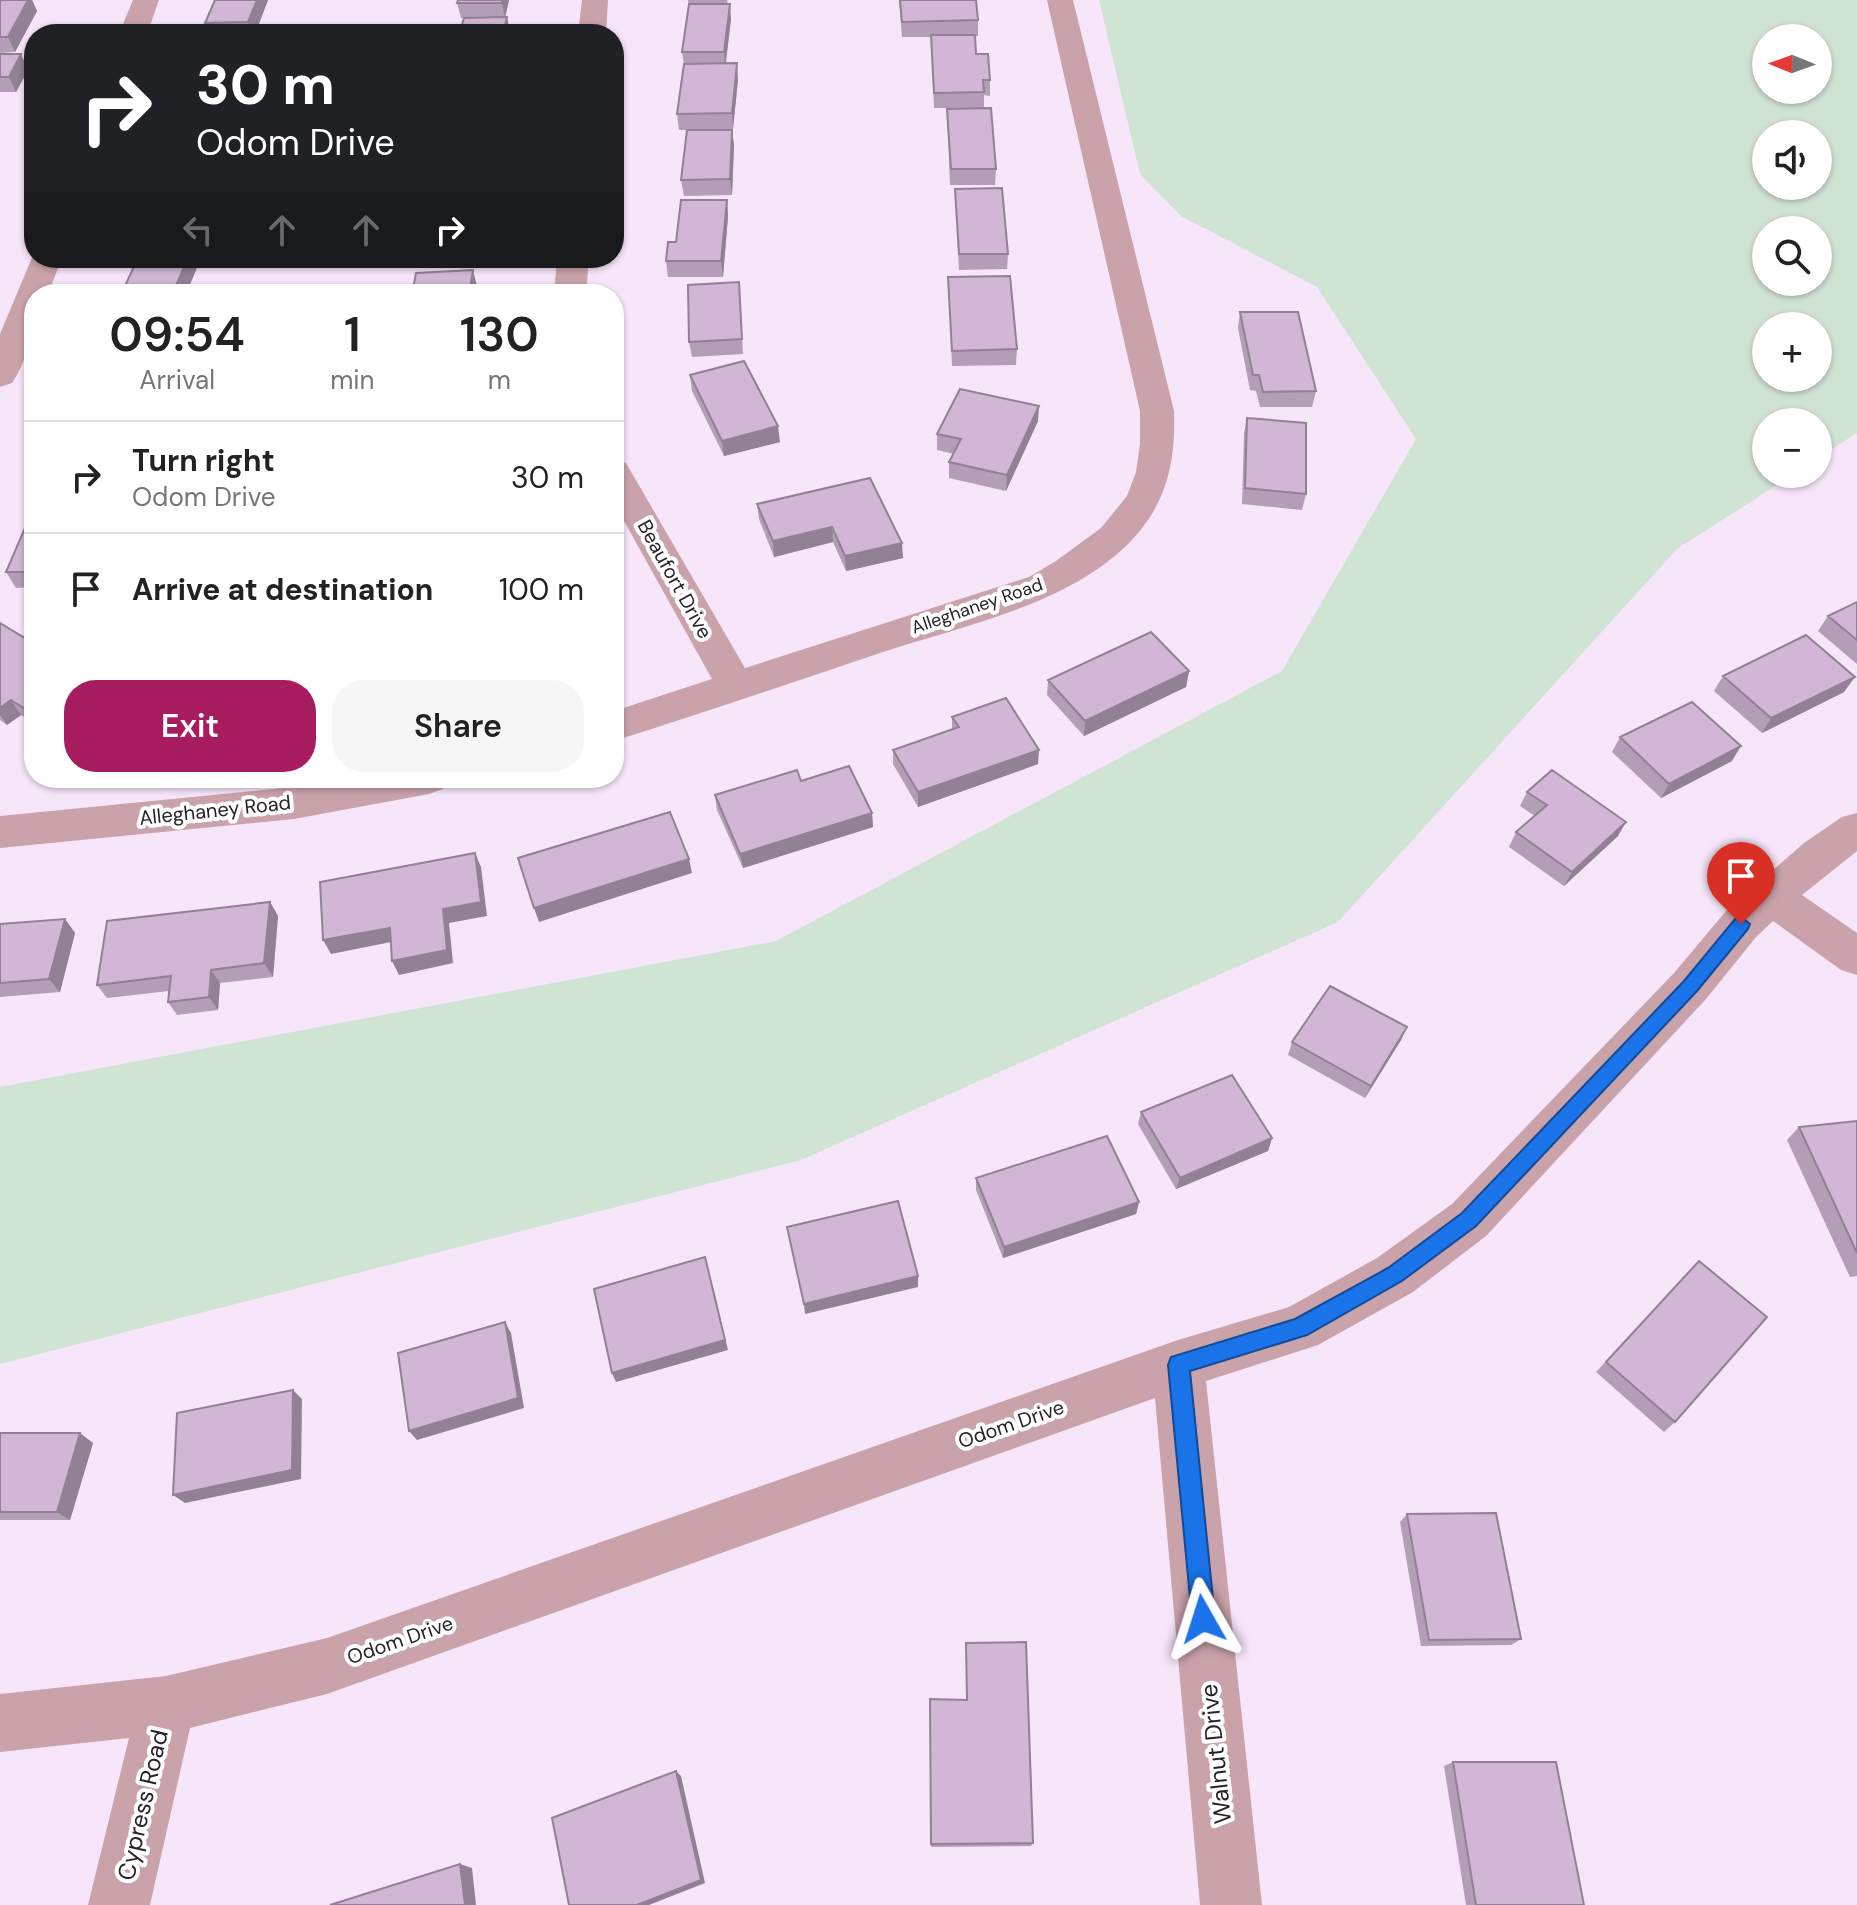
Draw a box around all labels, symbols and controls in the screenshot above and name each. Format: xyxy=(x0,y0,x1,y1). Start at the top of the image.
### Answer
north arrow xyxy=(1752,24,1832,104)
map controls xyxy=(1752,24,1832,488)
text: 30 m xyxy=(196,48,335,121)
icon: right xyxy=(64,56,168,160)
text: Odom Drive xyxy=(196,119,395,166)
button: sound xyxy=(1752,120,1832,200)
icon: left xyxy=(176,208,220,252)
icon: ahead xyxy=(260,208,304,252)
icon: ahead xyxy=(344,208,388,252)
icon: right xyxy=(428,208,472,252)
button: search xyxy=(1752,216,1832,296)
text: 09:54 xyxy=(109,303,245,366)
text: 1 xyxy=(344,303,361,366)
text: 130 xyxy=(460,303,539,366)
button: + xyxy=(1752,312,1832,392)
text: Arrival xyxy=(139,363,215,397)
text: min xyxy=(330,363,375,397)
text: m xyxy=(488,363,511,397)
button: − xyxy=(1752,408,1832,488)
text: Turn right xyxy=(132,441,275,480)
icon: right xyxy=(64,455,108,499)
text: 30 m xyxy=(511,458,584,497)
text: Odom Drive xyxy=(132,480,276,514)
street label: Beaufort Drive xyxy=(632,515,718,643)
icon: arrive xyxy=(64,567,108,611)
text: Arrive at destination xyxy=(132,570,433,609)
text: 100 m xyxy=(499,570,584,609)
street label: Alleghaney Road xyxy=(908,572,1046,640)
button: Exit xyxy=(64,680,316,772)
button: Share xyxy=(332,680,584,772)
street label: Alleghaney Road xyxy=(138,789,292,831)
pin xyxy=(1707,842,1775,924)
icon: arrive xyxy=(1719,854,1763,898)
street label: Odom Drive xyxy=(955,1394,1067,1454)
position arrow xyxy=(1161,1577,1245,1661)
street label: Odom Drive xyxy=(344,1610,456,1670)
street label: Walnut Drive xyxy=(1193,1683,1238,1826)
street label: Cypress Road xyxy=(110,1726,175,1883)

